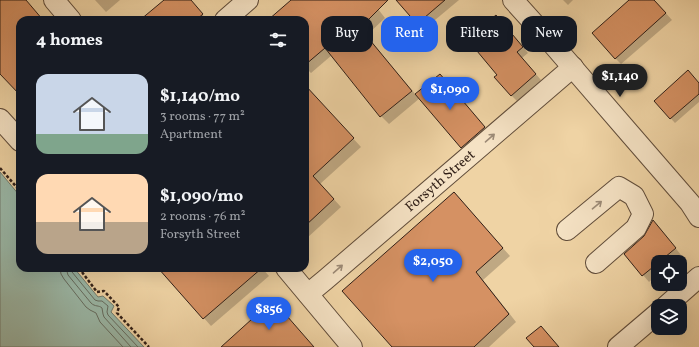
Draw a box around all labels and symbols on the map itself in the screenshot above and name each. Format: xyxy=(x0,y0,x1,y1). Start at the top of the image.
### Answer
pin: $1,140 xyxy=(587,64,653,98)
pin: $1,090 xyxy=(417,77,483,111)
one-way arrow xyxy=(484,134,495,143)
street label: Forsyth Street xyxy=(401,146,479,216)
one-way arrow xyxy=(592,201,602,210)
pin: $2,050 xyxy=(400,249,466,283)
one-way arrow xyxy=(333,265,343,274)
pin: $856 xyxy=(245,297,293,331)

